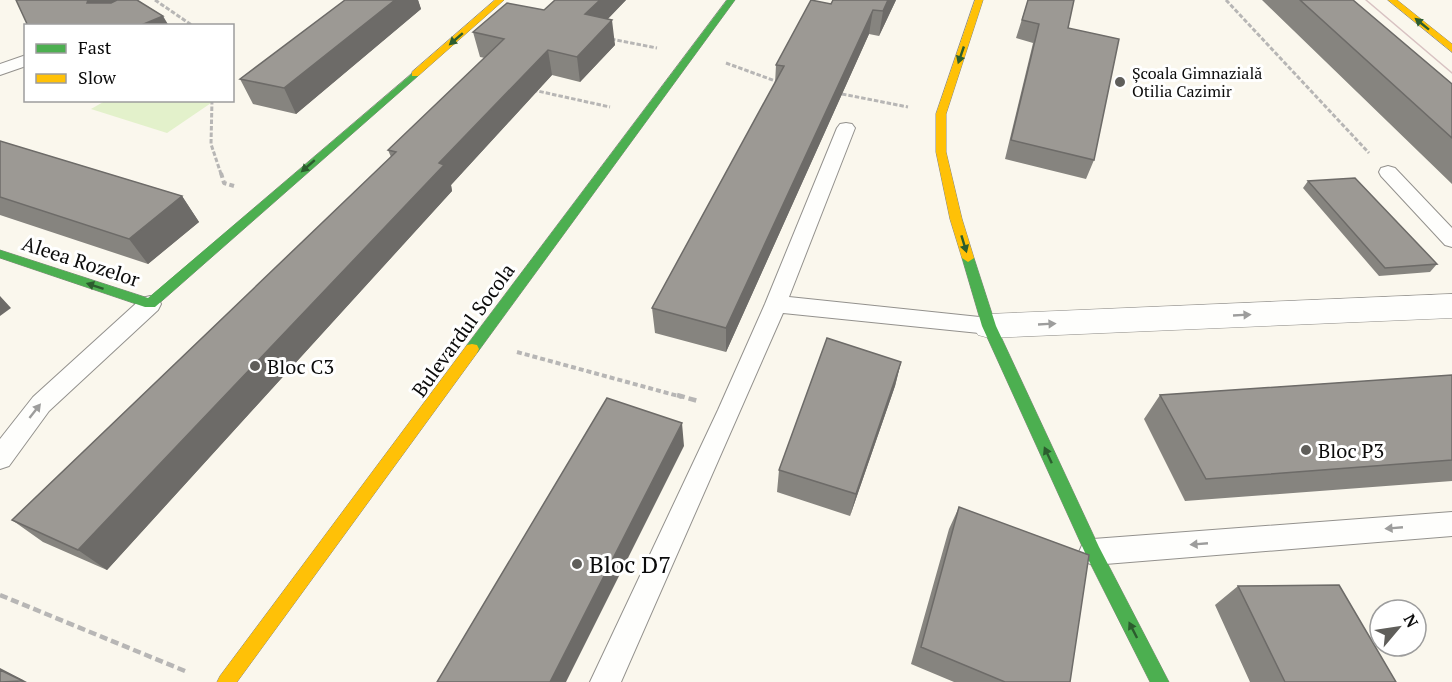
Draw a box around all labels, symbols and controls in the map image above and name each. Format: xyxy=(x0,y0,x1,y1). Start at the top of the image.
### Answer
one-way arrow xyxy=(1414,18,1430,31)
legend xyxy=(24,24,234,102)
one-way arrow xyxy=(448,32,464,45)
text: Fast xyxy=(78,35,112,59)
one-way arrow xyxy=(956,47,965,65)
place label: Școala Gimnazială Otilia Cazimir xyxy=(1132,62,1262,102)
text: Slow xyxy=(78,65,117,89)
marker: Școala Gimnazială Otilia Cazimir xyxy=(1113,75,1127,89)
one-way arrow xyxy=(300,160,316,173)
street label: Aleea Rozelor xyxy=(19,229,144,293)
one-way arrow xyxy=(960,235,969,253)
street label: Bulevardul Socola xyxy=(405,258,521,402)
one-way arrow xyxy=(86,281,104,290)
one-way arrow xyxy=(1233,310,1252,319)
one-way arrow xyxy=(1038,319,1057,328)
place label: Bloc C3 xyxy=(267,353,334,380)
marker: Bloc C3 xyxy=(248,359,262,373)
one-way arrow xyxy=(29,403,42,419)
place label: Bloc P3 xyxy=(1318,437,1384,464)
marker: Bloc P3 xyxy=(1299,443,1313,457)
one-way arrow xyxy=(1043,445,1053,463)
one-way arrow xyxy=(1384,523,1403,533)
one-way arrow xyxy=(1190,539,1209,548)
place label: Bloc D7 xyxy=(589,548,671,580)
marker: Bloc D7 xyxy=(570,557,584,571)
north arrow xyxy=(1368,598,1428,658)
text: N xyxy=(1399,610,1424,631)
one-way arrow xyxy=(1128,621,1138,638)

